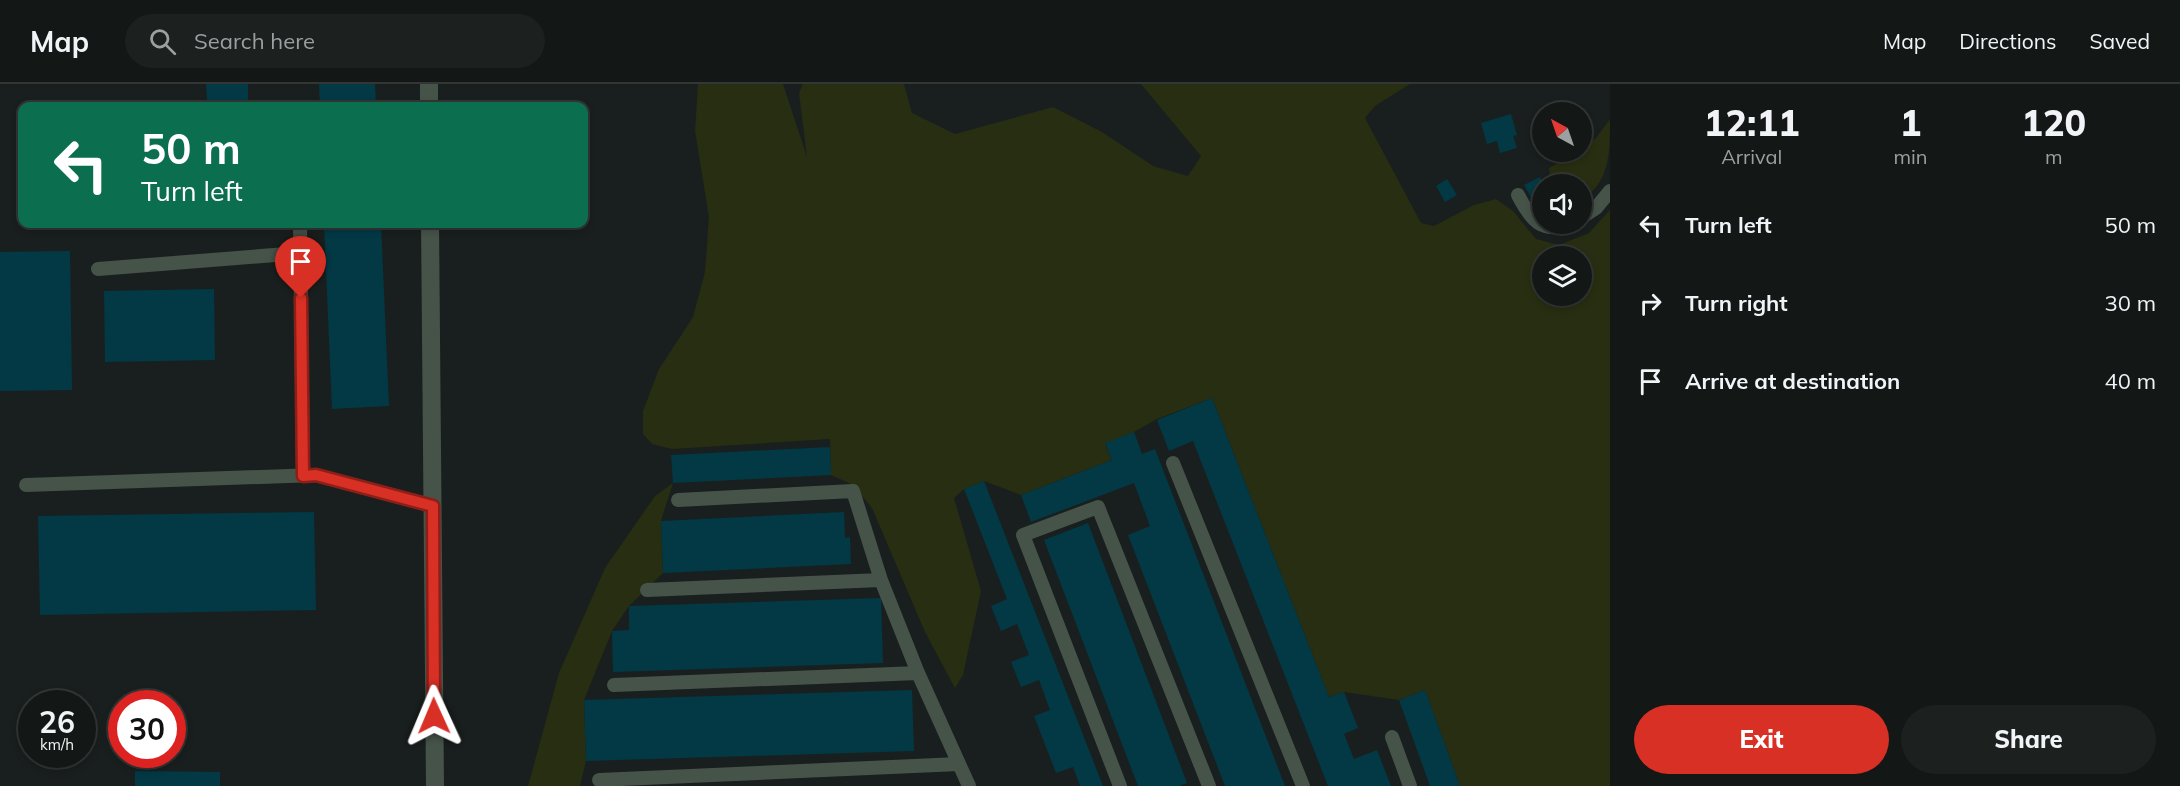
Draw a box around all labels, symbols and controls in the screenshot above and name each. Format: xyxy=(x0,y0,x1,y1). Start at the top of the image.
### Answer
search box xyxy=(125,14,545,68)
text: Map xyxy=(30,24,89,59)
icon: search xyxy=(146,25,179,58)
text: Search here xyxy=(194,27,315,55)
text: Map xyxy=(1883,28,1926,54)
text: Directions xyxy=(1959,28,2056,54)
text: Saved xyxy=(2089,28,2150,54)
text: 12:11 xyxy=(1704,100,1800,145)
text: 1 xyxy=(1900,100,1921,145)
text: 120 xyxy=(2021,100,2086,145)
north arrow xyxy=(1532,102,1592,162)
map controls xyxy=(1532,102,1592,306)
text: 50 m xyxy=(141,122,241,175)
icon: left xyxy=(42,126,120,204)
text: Arrival xyxy=(1721,144,1782,169)
text: min xyxy=(1893,144,1928,169)
text: m xyxy=(2045,144,2063,169)
text: Turn left xyxy=(141,174,243,208)
button: sound xyxy=(1532,174,1592,234)
icon: left xyxy=(1634,209,1667,242)
text: Turn left xyxy=(1685,211,1772,239)
text: 50 m xyxy=(2105,211,2156,239)
pin xyxy=(275,236,326,298)
icon: arrive xyxy=(284,245,317,278)
button: layers xyxy=(1532,246,1592,306)
icon: right xyxy=(1634,287,1667,320)
text: Turn right xyxy=(1685,289,1788,317)
text: 30 m xyxy=(2105,289,2156,317)
icon: arrive xyxy=(1634,365,1667,398)
text: Arrive at destination xyxy=(1685,367,1900,395)
text: 40 m xyxy=(2105,367,2156,395)
position arrow xyxy=(402,684,466,748)
speed limit sign: 30 xyxy=(108,690,186,768)
text: 26 xyxy=(39,703,75,741)
button: Exit xyxy=(1634,705,1889,774)
button: Share xyxy=(1901,705,2156,774)
text: km/h xyxy=(40,735,74,754)

